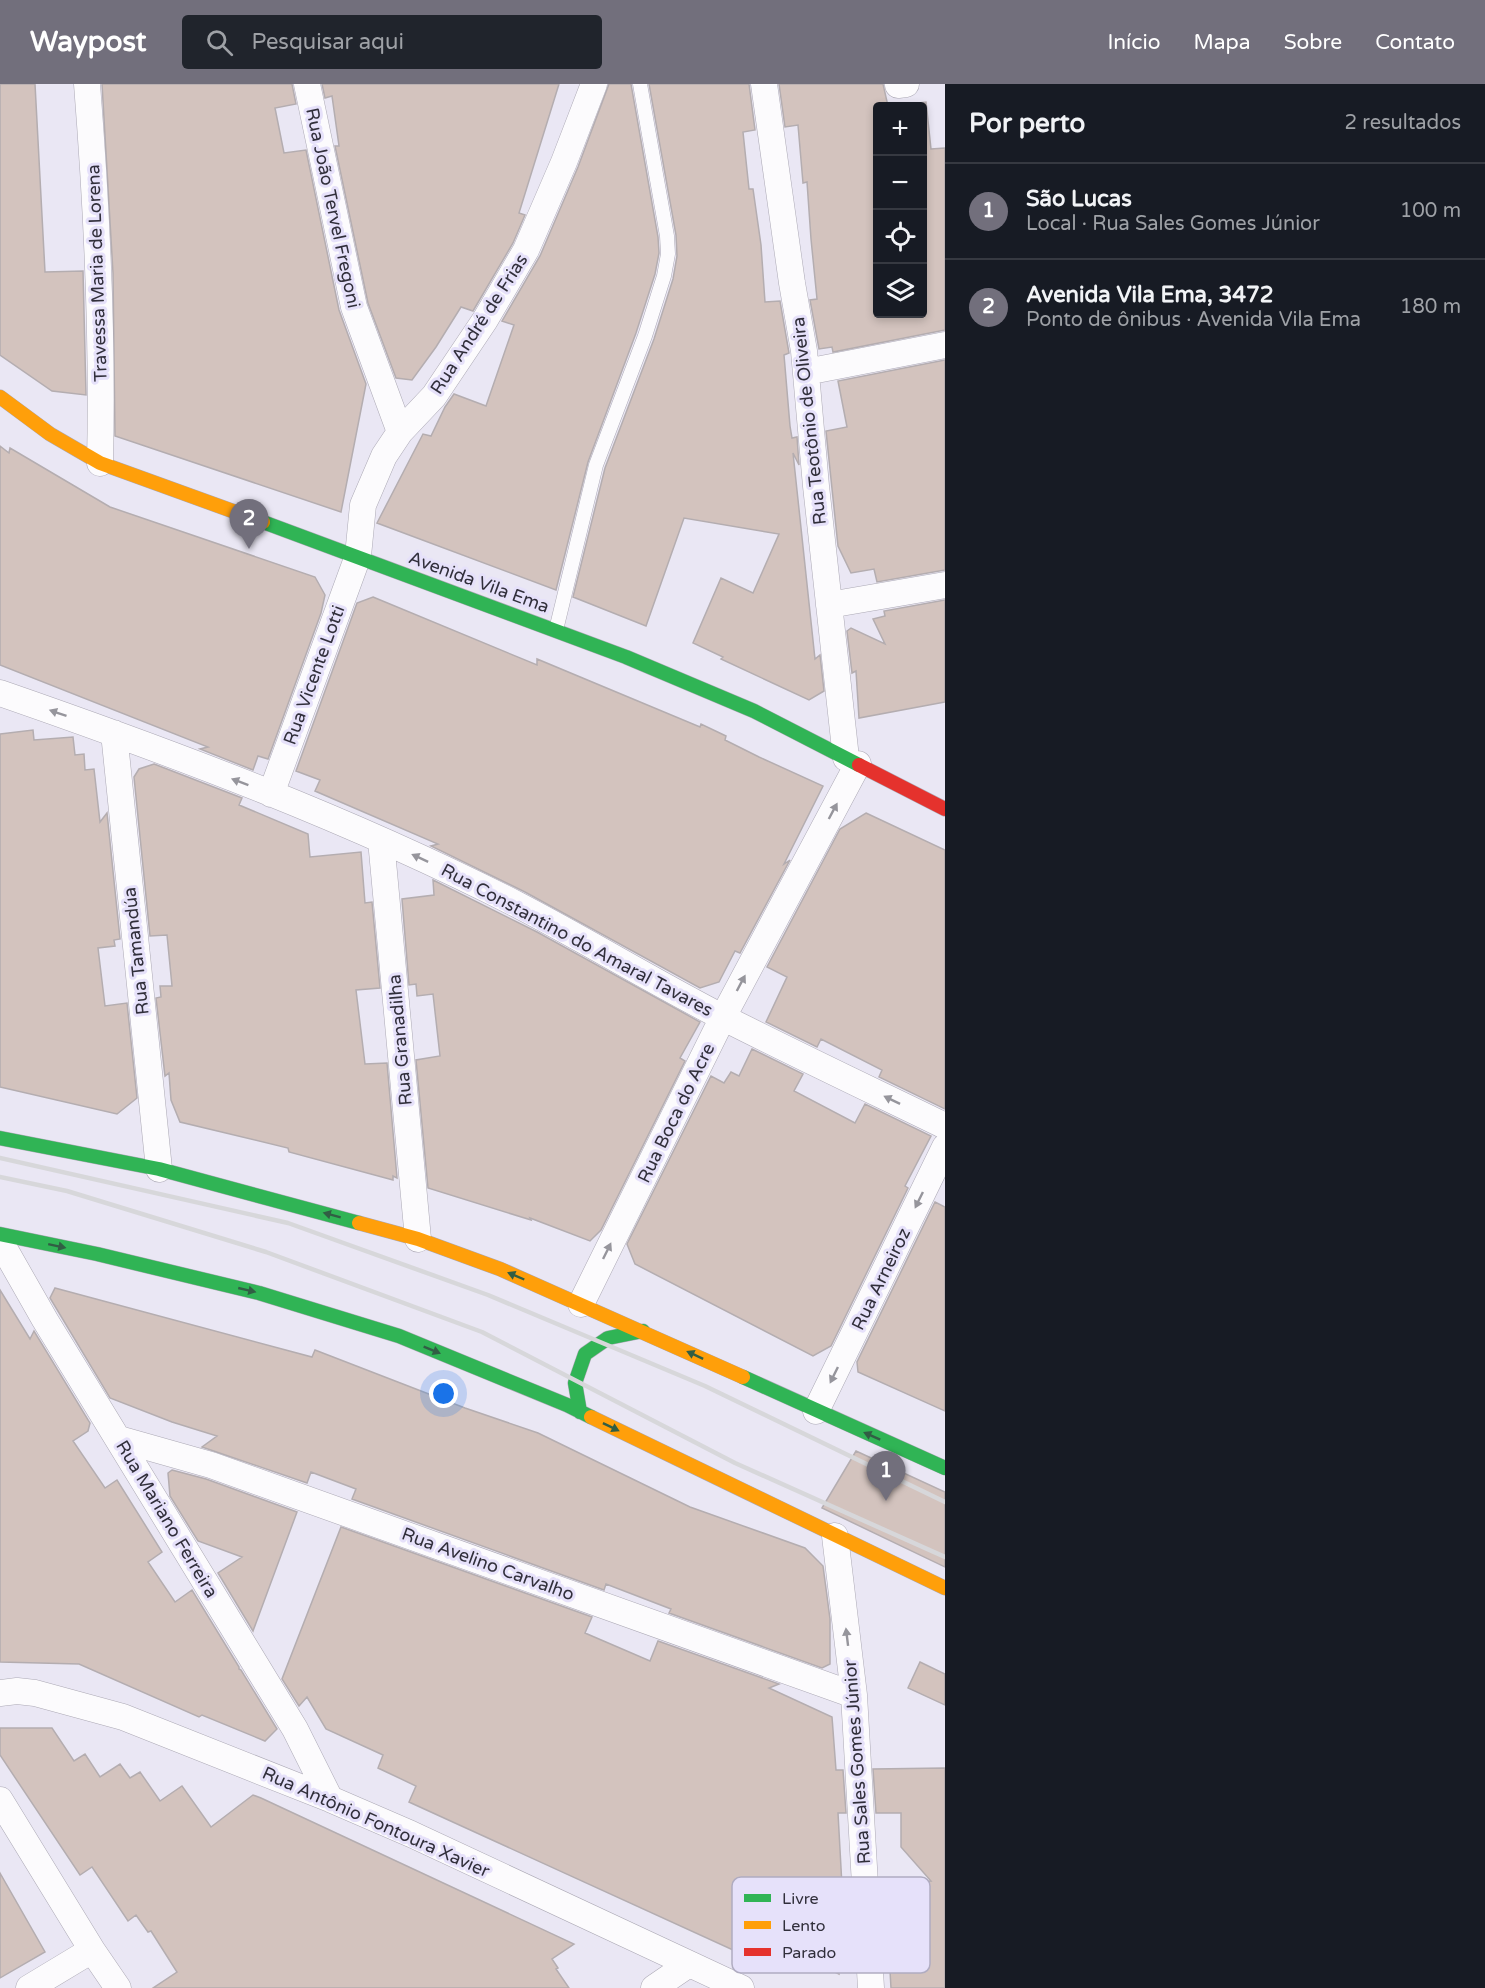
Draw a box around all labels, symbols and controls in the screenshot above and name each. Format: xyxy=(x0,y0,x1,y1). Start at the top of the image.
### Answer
search box xyxy=(182,15,602,69)
text: Waypost xyxy=(30,25,146,59)
icon: search xyxy=(203,26,236,59)
text: Pesquisar aqui xyxy=(251,29,404,55)
text: Início xyxy=(1108,30,1160,55)
text: Mapa xyxy=(1193,30,1251,55)
text: Sobre xyxy=(1284,30,1342,55)
text: Contato xyxy=(1375,30,1455,55)
map controls xyxy=(873,102,927,318)
button: + xyxy=(873,102,927,156)
street label: Rua João Tervel Fregoni xyxy=(301,106,365,310)
text: Por perto xyxy=(969,108,1085,139)
text: 2 resultados xyxy=(1345,111,1461,135)
button: − xyxy=(873,156,927,210)
street label: Travessa Maria de Lorena xyxy=(82,164,112,382)
text: São Lucas xyxy=(1026,186,1132,212)
text: 1 xyxy=(982,199,995,223)
text: 100 m xyxy=(1400,199,1461,223)
button: locate xyxy=(873,210,927,264)
text: Local · Rua Sales Gomes Júnior xyxy=(1026,212,1320,236)
street label: Rua André de Frias xyxy=(426,250,532,398)
button: layers xyxy=(873,264,927,318)
text: Avenida Vila Ema, 3472 xyxy=(1026,282,1274,308)
text: 2 xyxy=(982,295,995,319)
text: 180 m xyxy=(1400,295,1461,319)
text: Ponto de ônibus · Avenida Vila Ema xyxy=(1026,308,1361,332)
street label: Rua Teotônio de Oliveira xyxy=(787,316,831,526)
pin: 2 xyxy=(230,500,268,549)
street label: Avenida Vila Ema xyxy=(406,546,552,618)
street label: Rua Vicente Lotti xyxy=(279,602,349,748)
one-way arrow xyxy=(49,708,67,718)
one-way arrow xyxy=(231,777,249,786)
one-way arrow xyxy=(828,802,838,819)
one-way arrow xyxy=(411,854,428,863)
street label: Rua Constantino do Amaral Tavares xyxy=(437,859,717,1021)
street label: Rua Tamandúa xyxy=(118,886,154,1016)
street label: Rua Granadilha xyxy=(383,973,417,1107)
one-way arrow xyxy=(736,974,746,991)
street label: Rua Boca do Acre xyxy=(633,1039,719,1187)
one-way arrow xyxy=(884,1095,901,1104)
one-way arrow xyxy=(915,1191,925,1209)
one-way arrow xyxy=(322,1210,340,1219)
street label: Rua Arneiroz xyxy=(847,1224,915,1334)
one-way arrow xyxy=(48,1242,67,1251)
one-way arrow xyxy=(602,1243,611,1260)
one-way arrow xyxy=(508,1272,525,1281)
one-way arrow xyxy=(238,1286,256,1296)
one-way arrow xyxy=(424,1345,442,1355)
one-way arrow xyxy=(685,1350,703,1360)
one-way arrow xyxy=(829,1367,838,1384)
your location xyxy=(429,1379,458,1408)
one-way arrow xyxy=(603,1423,620,1432)
one-way arrow xyxy=(864,1431,881,1440)
street label: Rua Mariano Ferreira xyxy=(111,1436,223,1602)
pin: 1 xyxy=(866,1452,906,1501)
street label: Rua Avelino Carvalho xyxy=(399,1523,577,1605)
one-way arrow xyxy=(843,1628,852,1647)
street label: Rua Sales Gomes Júnior xyxy=(839,1659,875,1865)
street label: Rua Antônio Fontoura Xavier xyxy=(259,1762,493,1882)
legend xyxy=(732,1877,930,1973)
text: Livre xyxy=(782,1889,819,1909)
text: Lento xyxy=(782,1916,826,1936)
text: Parado xyxy=(782,1943,836,1963)

